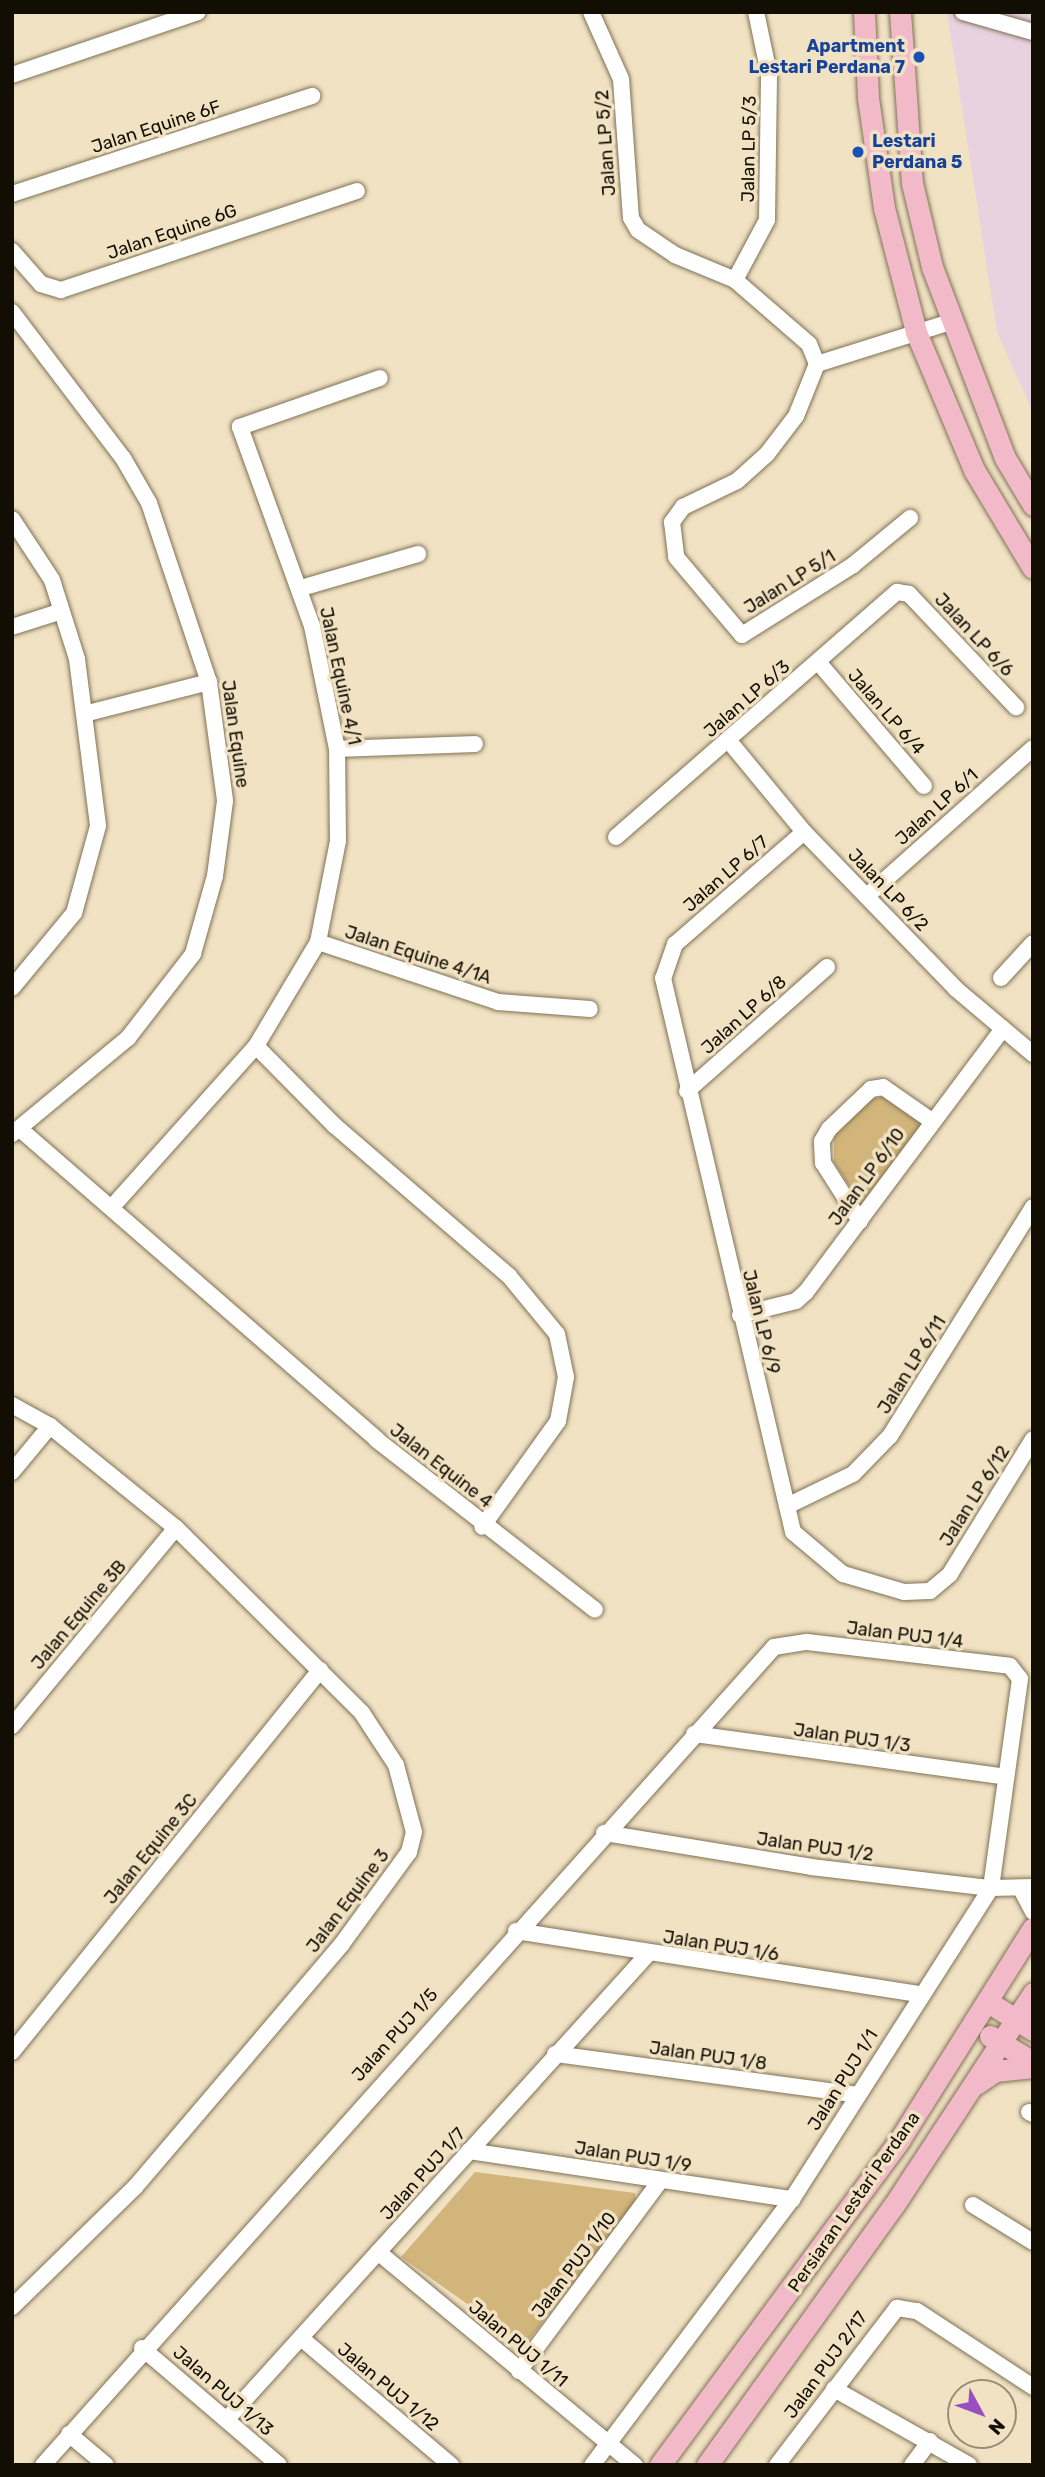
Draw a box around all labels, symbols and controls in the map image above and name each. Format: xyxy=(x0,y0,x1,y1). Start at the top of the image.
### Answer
place label: Apartment Lestari Perdana 7 xyxy=(748,36,905,78)
marker: Apartment Lestari Perdana 7 xyxy=(911,49,927,65)
street label: Jalan LP 5/2 xyxy=(592,89,620,197)
street label: Jalan LP 5/3 xyxy=(737,95,761,203)
street label: Jalan Equine 6F xyxy=(89,96,223,158)
place label: Lestari Perdana 5 xyxy=(872,131,962,174)
marker: Lestari Perdana 5 xyxy=(850,144,866,160)
street label: Jalan Equine 6G xyxy=(104,200,240,264)
street label: Jalan LP 5/1 xyxy=(740,545,840,619)
street label: Jalan LP 6/6 xyxy=(930,589,1018,681)
street label: Jalan Equine 4/1 xyxy=(315,605,365,747)
street label: Jalan LP 6/3 xyxy=(699,656,795,742)
street label: Jalan LP 6/4 xyxy=(843,665,929,759)
street label: Jalan Equine xyxy=(217,679,253,789)
street label: Jalan LP 6/1 xyxy=(891,764,983,850)
street label: Jalan LP 6/7 xyxy=(679,831,773,917)
street label: Jalan LP 6/2 xyxy=(843,844,933,936)
street label: Jalan Equine 4/1A xyxy=(342,921,494,989)
street label: Jalan LP 6/8 xyxy=(697,971,791,1059)
street label: Jalan LP 6/10 xyxy=(824,1124,910,1230)
street label: Jalan LP 6/9 xyxy=(738,1267,784,1377)
street label: Jalan LP 6/11 xyxy=(873,1312,951,1418)
street label: Jalan Equine 4 xyxy=(385,1419,497,1513)
street label: Jalan LP 6/12 xyxy=(935,1442,1015,1550)
street label: Jalan Equine 3B xyxy=(27,1556,131,1674)
street label: Jalan PUJ 1/4 xyxy=(845,1617,965,1653)
street label: Jalan PUJ 1/3 xyxy=(792,1719,912,1757)
street label: Jalan Equine 3C xyxy=(100,1789,202,1909)
street label: Jalan PUJ 1/2 xyxy=(755,1828,875,1866)
street label: Jalan Equine 3 xyxy=(302,1845,394,1957)
street label: Jalan PUJ 1/6 xyxy=(661,1926,781,1966)
street label: Jalan PUJ 1/5 xyxy=(348,1984,442,2086)
street label: Jalan PUJ 1/1 xyxy=(803,2026,883,2134)
street label: Jalan PUJ 1/8 xyxy=(648,2037,768,2075)
street label: Persiaran Lestari Perdana xyxy=(783,2108,925,2296)
street label: Jalan PUJ 1/7 xyxy=(376,2123,470,2225)
street label: Jalan PUJ 1/9 xyxy=(573,2137,693,2177)
street label: Jalan PUJ 1/10 xyxy=(527,2208,621,2322)
street label: Jalan PUJ 1/11 xyxy=(464,2296,572,2392)
street label: Jalan PUJ 2/17 xyxy=(780,2307,872,2423)
street label: Jalan PUJ 1/12 xyxy=(333,2338,443,2436)
street label: Jalan PUJ 1/13 xyxy=(168,2342,278,2440)
north arrow xyxy=(947,2379,1017,2449)
text: N xyxy=(984,2414,1010,2439)

